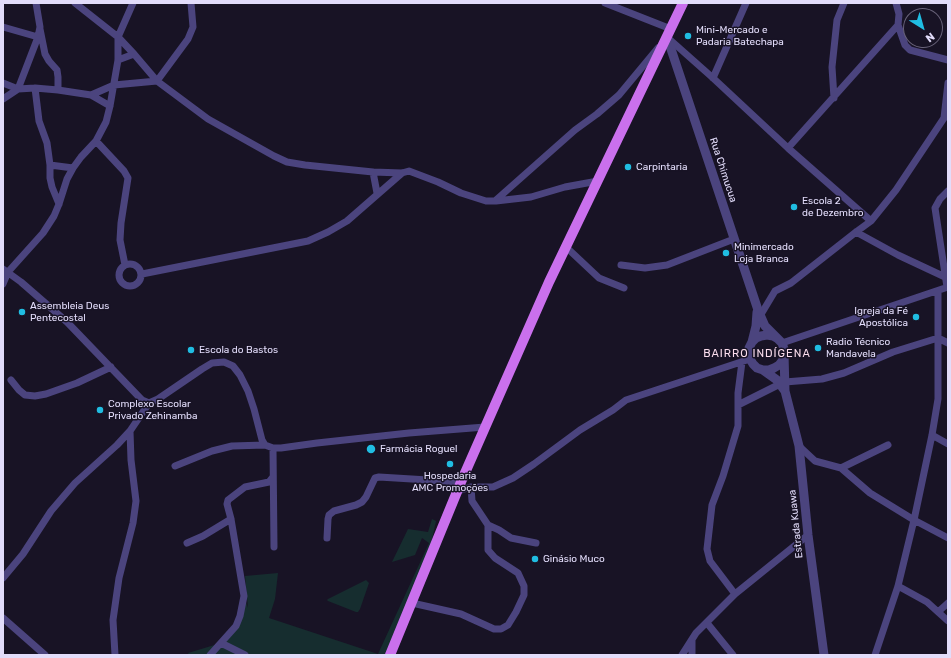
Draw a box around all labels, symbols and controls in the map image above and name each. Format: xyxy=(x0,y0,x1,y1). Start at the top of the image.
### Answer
north arrow xyxy=(903,8,943,48)
place label: Mini-Mercado e Padaria Batechapa xyxy=(696,24,784,48)
text: N xyxy=(923,30,937,45)
marker: Mini-Mercado e Padaria Batechapa xyxy=(683,31,693,41)
street label: Rua Chimucua xyxy=(707,136,739,204)
place label: Carpintaria xyxy=(636,161,688,173)
marker: Carpintaria xyxy=(623,162,633,172)
place label: Escola 2 de Dezembro xyxy=(802,195,863,218)
marker: Escola 2 de Dezembro xyxy=(789,202,799,212)
place label: Minimercado Loja Branca xyxy=(734,241,794,264)
marker: Minimercado Loja Branca xyxy=(721,248,731,258)
place label: Assembleia Deus Pentecostal xyxy=(30,300,109,324)
place label: Igreja da Fé Apostólica xyxy=(854,305,908,328)
marker: Assembleia Deus Pentecostal xyxy=(17,307,27,317)
marker: Igreja da Fé Apostólica xyxy=(911,312,921,322)
place label: Radio Técnico Mandavela xyxy=(826,336,890,360)
marker: Radio Técnico Mandavela xyxy=(813,343,823,353)
place label: Escola do Bastos xyxy=(199,344,278,356)
marker: Escola do Bastos xyxy=(186,345,196,355)
district label: BAIRRO INDÍGENA xyxy=(703,347,811,361)
place label: Complexo Escolar Privado Zehinamba xyxy=(108,398,198,422)
marker: Complexo Escolar Privado Zehinamba xyxy=(95,405,105,415)
marker: Farmácia Roguel xyxy=(365,443,377,455)
place label: Farmácia Roguel xyxy=(380,443,457,455)
marker: Hospedaria AMC Promoções xyxy=(445,459,455,469)
place label: Hospedaria AMC Promoções xyxy=(412,470,488,494)
street label: Estrada Kuawa xyxy=(786,489,806,559)
place label: Ginásio Muco xyxy=(543,553,605,565)
marker: Ginásio Muco xyxy=(530,554,540,564)

